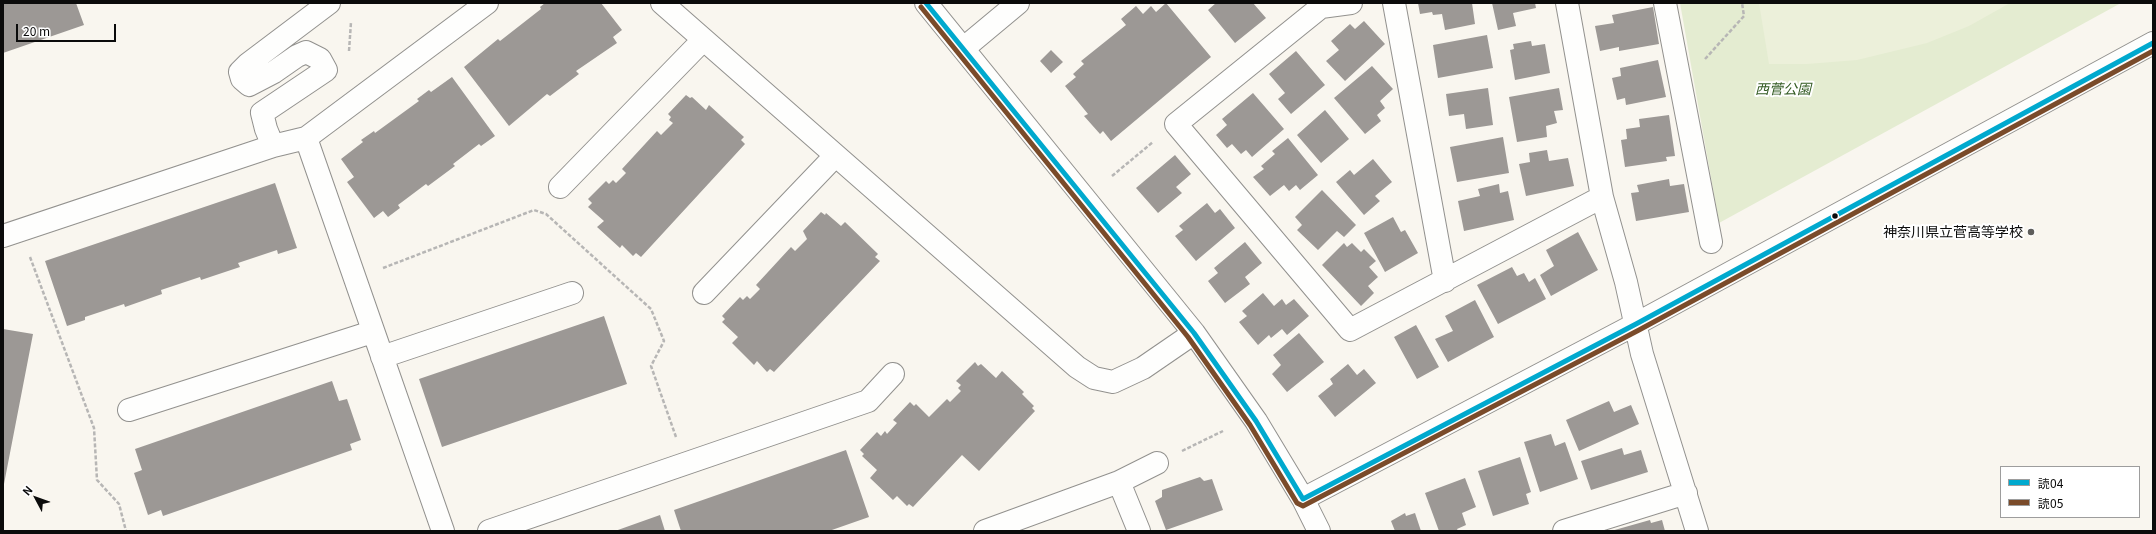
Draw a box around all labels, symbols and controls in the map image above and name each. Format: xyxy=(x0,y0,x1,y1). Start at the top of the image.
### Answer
scale bar xyxy=(18,16,118,42)
text: 20 m xyxy=(23,22,50,39)
park label: 西菅公園 xyxy=(1755,81,1811,97)
unlabelled marker xyxy=(1830,211,1840,221)
place label: 神奈川県立菅高等学校 xyxy=(1883,224,2023,240)
marker: 神奈川県立菅高等学校 xyxy=(2026,227,2036,237)
legend xyxy=(2000,466,2140,518)
text: 読04 xyxy=(2038,474,2063,491)
north arrow xyxy=(16,478,56,518)
text: N xyxy=(18,482,36,498)
text: 読05 xyxy=(2038,494,2063,511)

